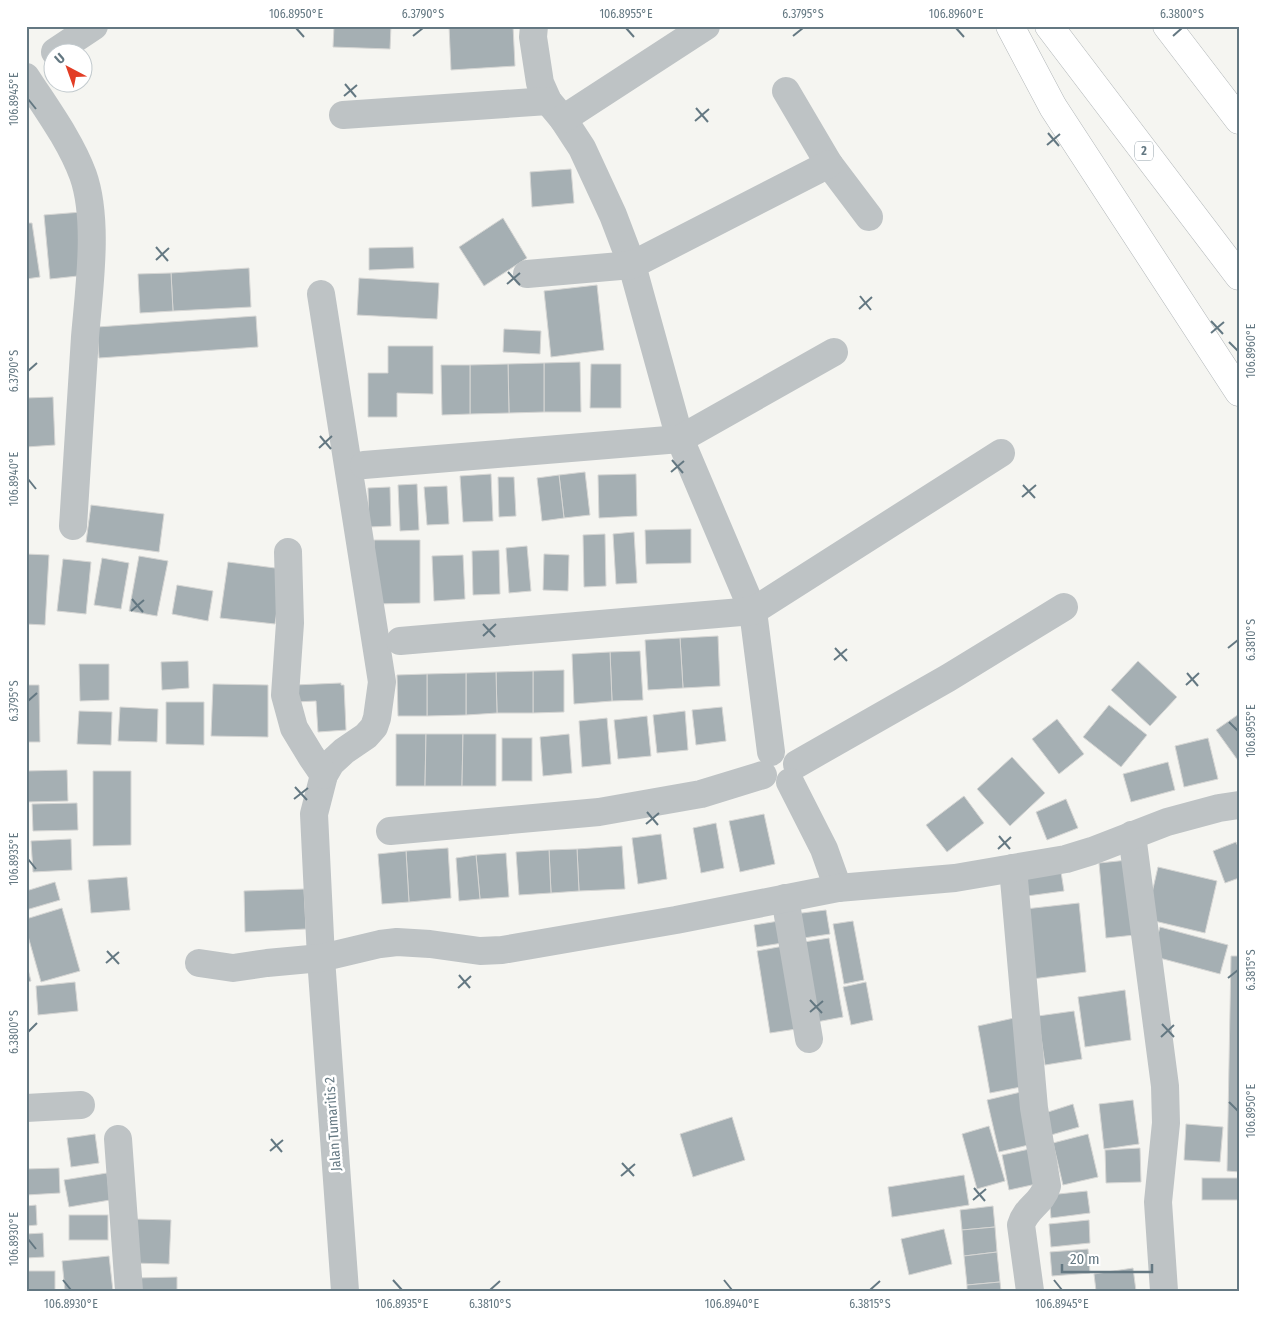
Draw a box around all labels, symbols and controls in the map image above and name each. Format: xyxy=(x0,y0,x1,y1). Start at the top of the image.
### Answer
text: 106.8950°E xyxy=(269,7,323,21)
text: 6.3790°S xyxy=(402,7,444,21)
text: 106.8955°E xyxy=(599,7,653,21)
text: 6.3795°S xyxy=(782,7,824,21)
text: 106.8960°E xyxy=(929,7,984,21)
text: 6.3800°S xyxy=(1160,7,1204,21)
north arrow xyxy=(42,42,92,92)
text: U xyxy=(51,49,68,68)
text: 106.8945°E xyxy=(7,72,21,126)
road number: 2 xyxy=(1135,142,1153,160)
text: 106.8960°E xyxy=(1244,323,1258,378)
text: 6.3790°S xyxy=(7,350,21,392)
text: 106.8940°E xyxy=(7,451,21,506)
text: 6.3810°S xyxy=(1244,619,1258,661)
text: 6.3795°S xyxy=(7,680,21,722)
text: 106.8955°E xyxy=(1244,704,1258,758)
text: 106.8935°E xyxy=(7,832,21,885)
text: 6.3815°S xyxy=(1244,949,1258,991)
text: 6.3800°S xyxy=(7,1010,21,1054)
street label: Jalan Tumaritis 2 xyxy=(321,1076,345,1172)
text: 106.8950°E xyxy=(1244,1084,1258,1138)
text: 106.8930°E xyxy=(7,1212,21,1266)
scale bar xyxy=(1062,1242,1152,1274)
text: 20 m xyxy=(1070,1250,1100,1268)
text: 106.8930°E xyxy=(44,1297,98,1311)
text: 106.8935°E xyxy=(376,1297,429,1311)
text: 6.3810°S xyxy=(469,1297,511,1311)
text: 106.8940°E xyxy=(705,1297,760,1311)
text: 6.3815°S xyxy=(849,1297,891,1311)
text: 106.8945°E xyxy=(1035,1297,1089,1311)

